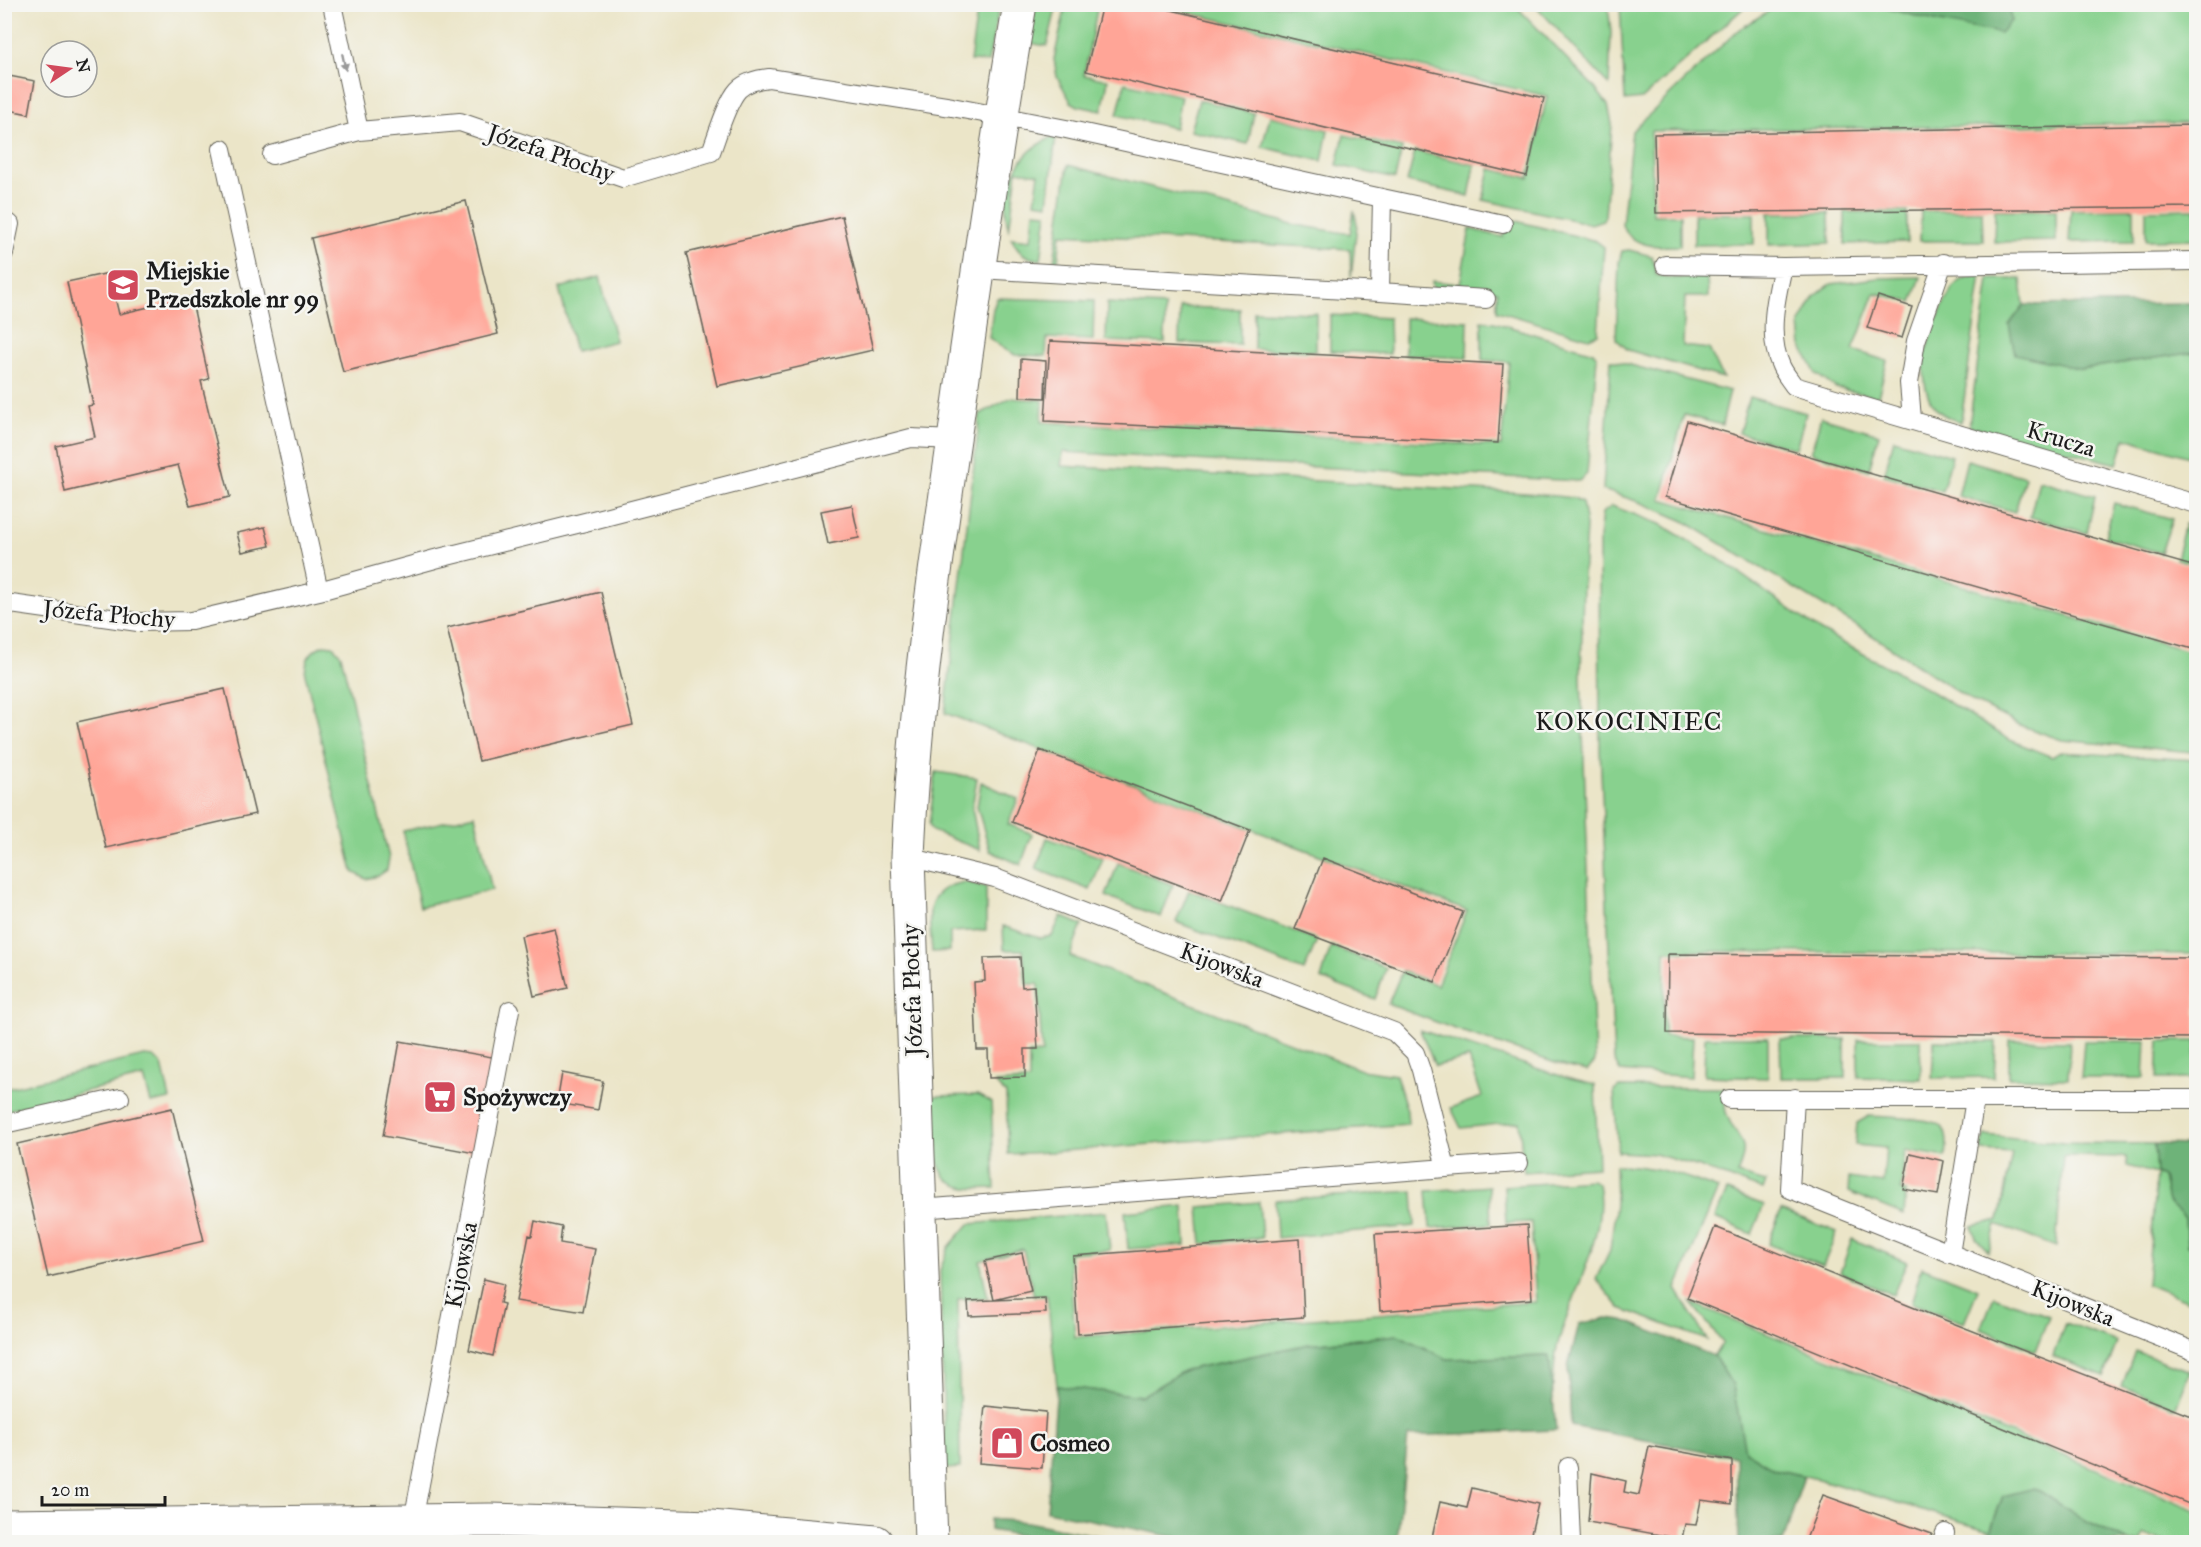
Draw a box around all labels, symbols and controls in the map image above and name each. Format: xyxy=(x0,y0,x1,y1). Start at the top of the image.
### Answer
north arrow xyxy=(39,39,99,99)
one-way arrow xyxy=(340,52,349,71)
text: N xyxy=(72,57,94,75)
street label: Józefa Płochy xyxy=(481,116,619,189)
place label: Miejskie Przedszkole nr 99 xyxy=(146,256,319,314)
school or university icon: Miejskie Przedszkole nr 99 xyxy=(105,267,141,303)
street label: Krucza xyxy=(2023,414,2100,464)
street label: Józefa Płochy xyxy=(39,593,177,635)
district label: KOKOCINIEC xyxy=(1535,705,1723,737)
street label: Józefa Płochy xyxy=(895,922,929,1060)
street label: Kijowska xyxy=(1176,935,1269,995)
supermarket icon: Spożywczy xyxy=(422,1079,458,1115)
place label: Spożywczy xyxy=(463,1082,573,1112)
street label: Kijowska xyxy=(438,1218,484,1311)
street label: Kijowska xyxy=(2027,1273,2120,1334)
shop icon: Cosmeo xyxy=(989,1425,1025,1461)
place label: Cosmeo xyxy=(1030,1428,1110,1458)
scale bar xyxy=(42,1469,165,1507)
text: 20 m xyxy=(51,1479,89,1501)

